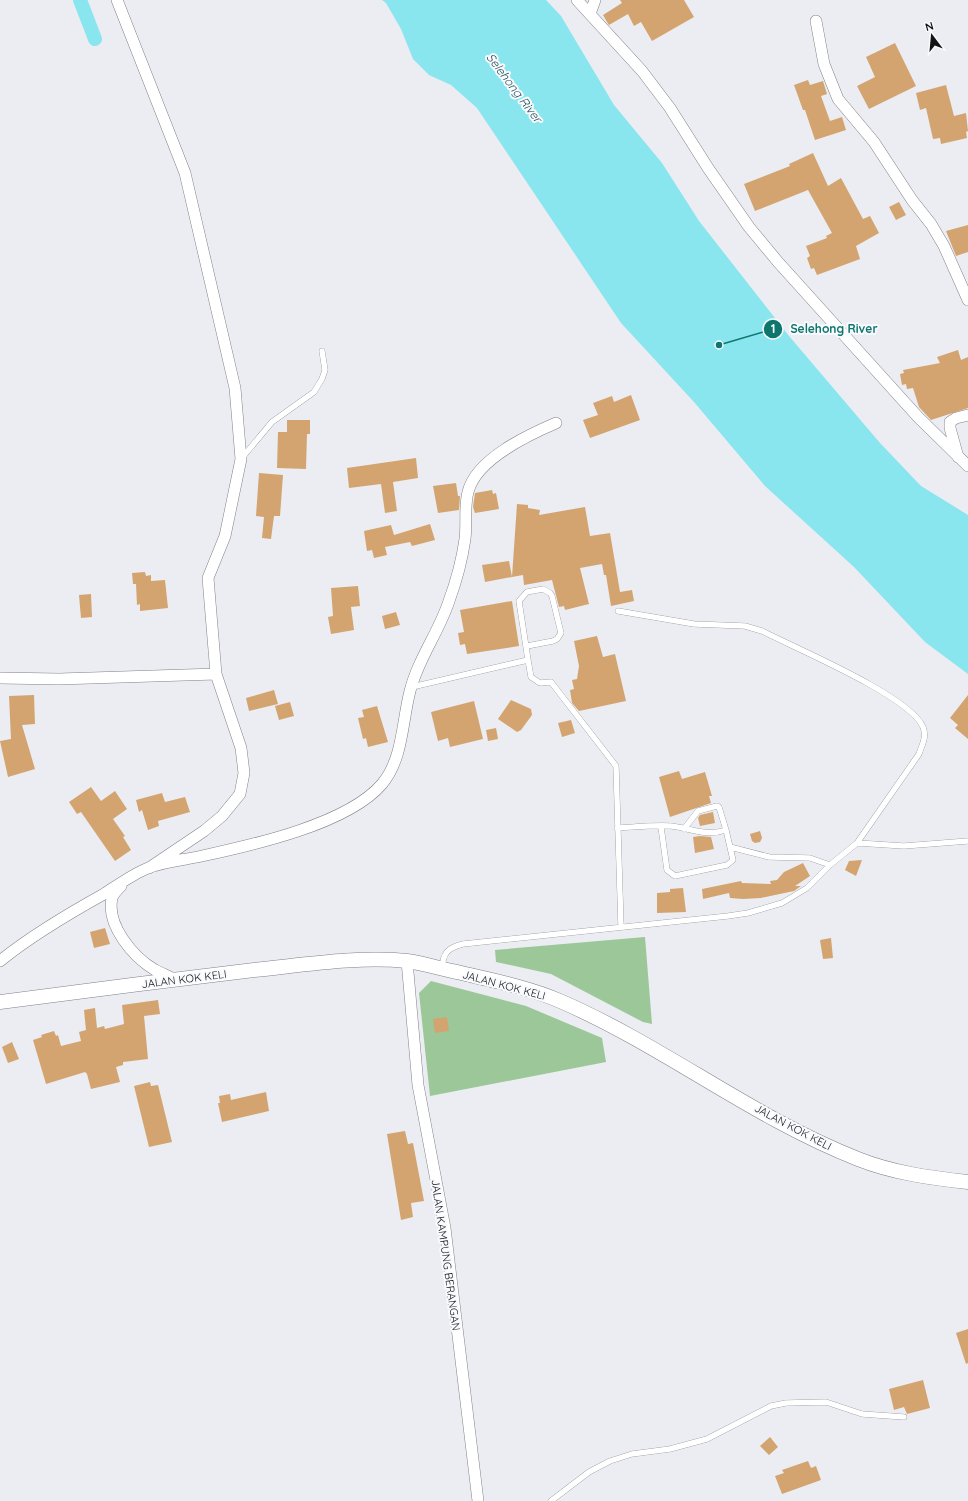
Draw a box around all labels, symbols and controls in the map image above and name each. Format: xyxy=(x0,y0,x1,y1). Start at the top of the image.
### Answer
north arrow xyxy=(912,16,952,56)
text: N xyxy=(923,19,935,34)
water label: Selehong River xyxy=(483,50,546,126)
callout: Selehong River xyxy=(763,317,886,341)
text: 1 xyxy=(771,321,775,336)
text: Selehong River xyxy=(790,321,878,336)
street label: JALAN KOK KELI xyxy=(141,967,227,991)
street label: JALAN KOK KELI xyxy=(461,967,547,1003)
street label: JALAN KOK KELI xyxy=(752,1101,834,1153)
street label: JALAN KAMPUNG BERANGAN xyxy=(428,1178,464,1332)

